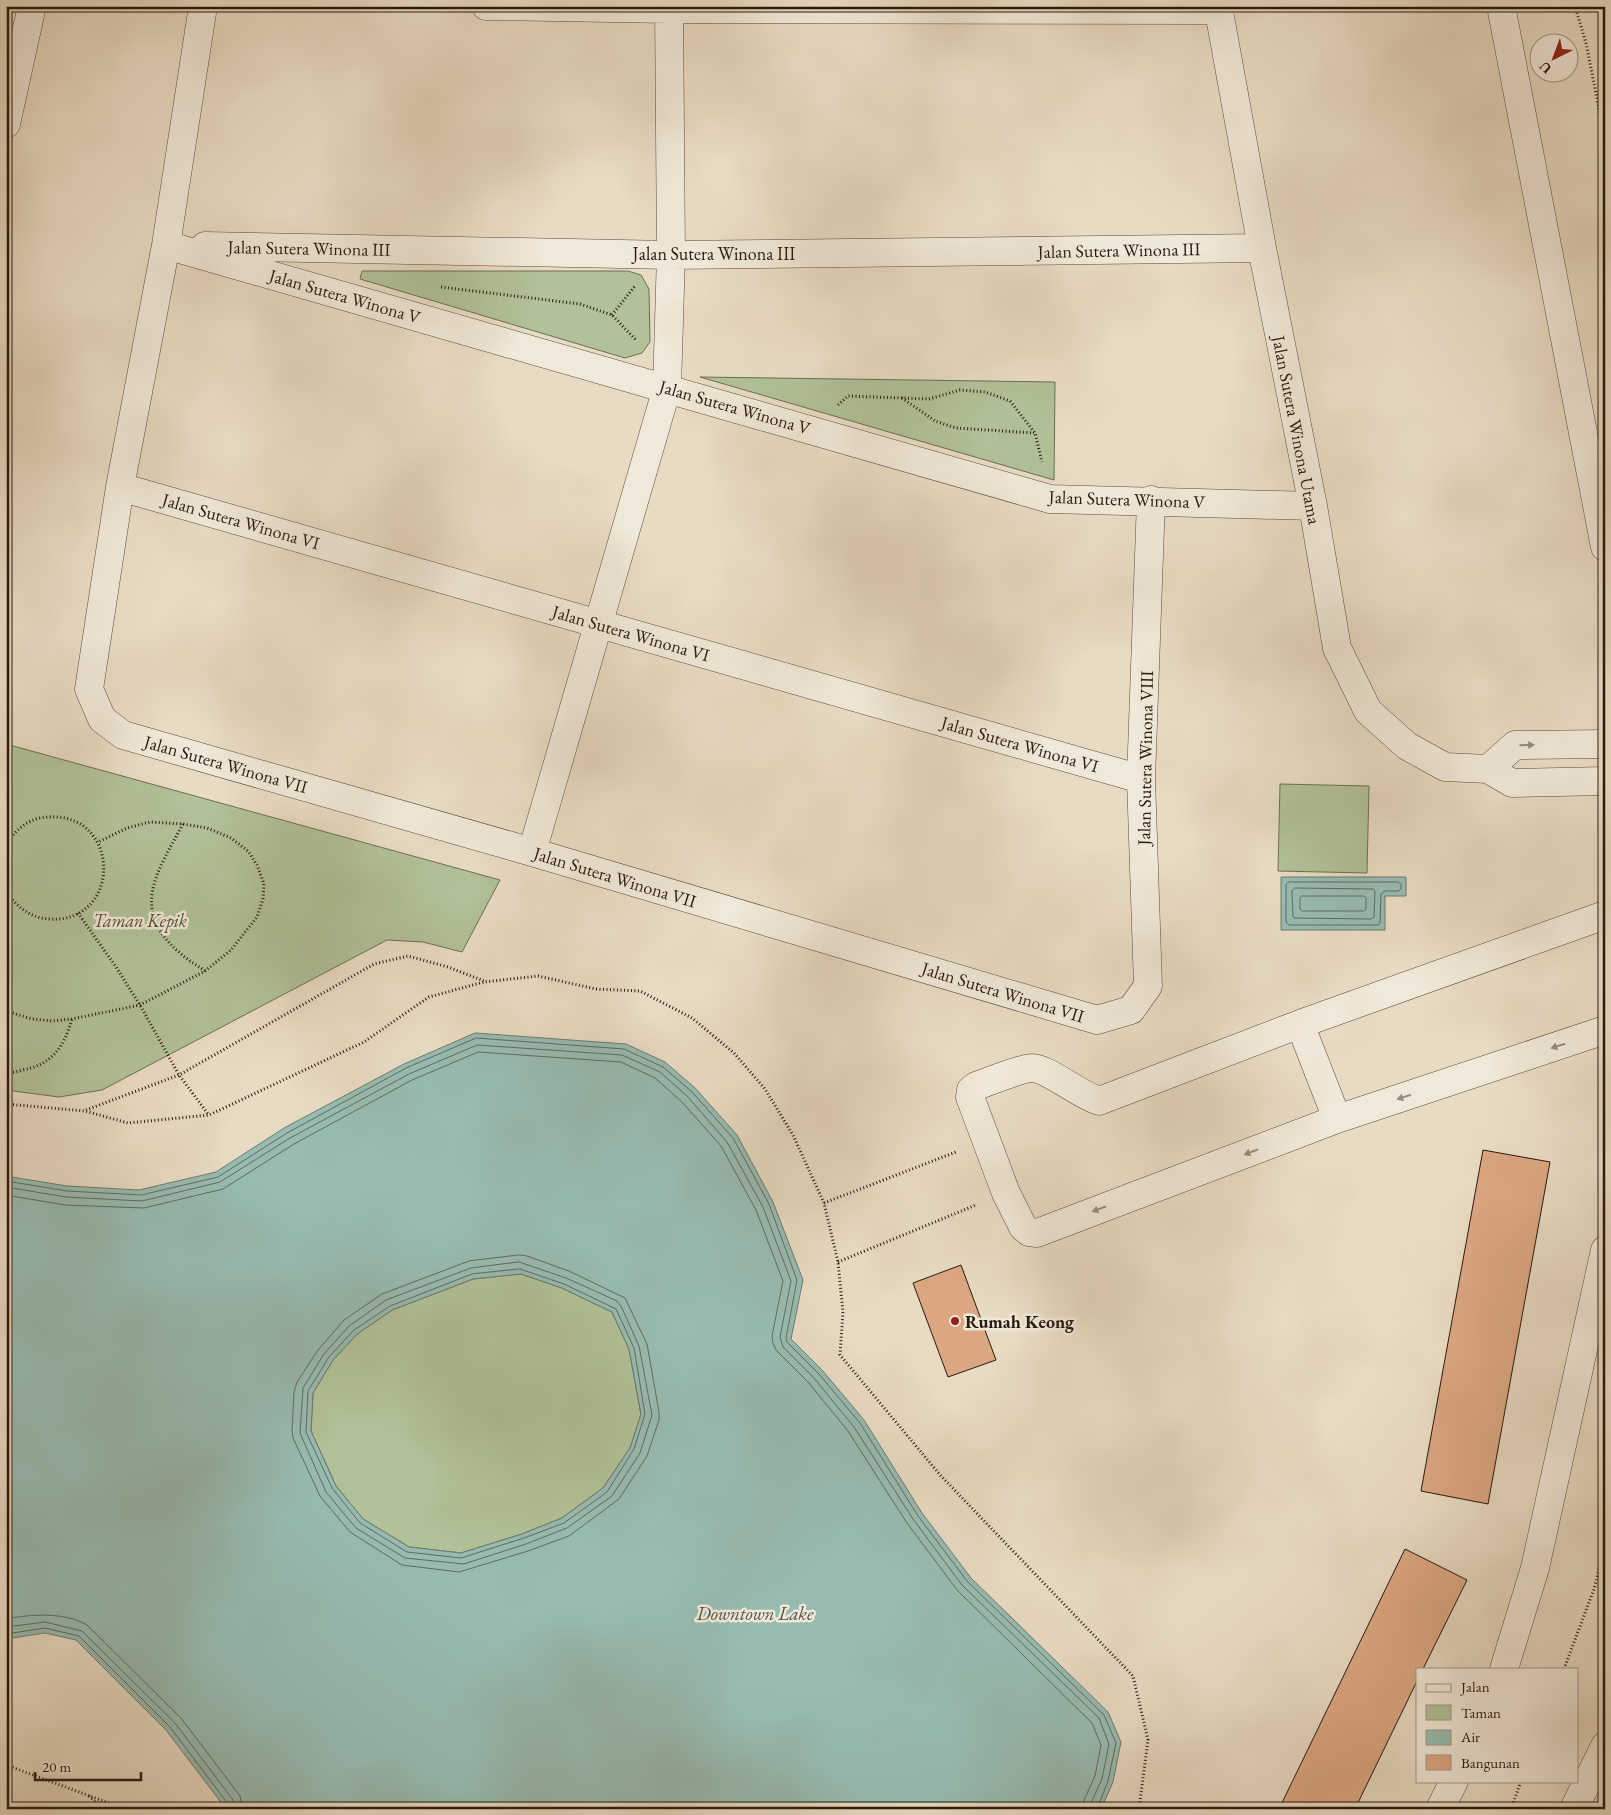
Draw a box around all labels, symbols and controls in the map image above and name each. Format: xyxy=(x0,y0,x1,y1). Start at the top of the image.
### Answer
north arrow xyxy=(1528,32,1578,82)
text: U xyxy=(1535,57,1555,78)
street label: Jalan Sutera Winona III xyxy=(225,235,391,261)
street label: Jalan Sutera Winona III xyxy=(1035,237,1201,263)
street label: Jalan Sutera Winona III xyxy=(631,242,795,265)
street label: Jalan Sutera Winona V xyxy=(265,263,424,329)
street label: Jalan Sutera Winona Utama xyxy=(1267,332,1327,527)
street label: Jalan Sutera Winona V xyxy=(655,374,814,440)
street label: Jalan Sutera Winona V xyxy=(1046,485,1207,513)
street label: Jalan Sutera Winona VI xyxy=(158,487,322,554)
street label: Jalan Sutera Winona VI xyxy=(548,599,712,666)
street label: Jalan Sutera Winona VIII xyxy=(1132,670,1158,848)
street label: Jalan Sutera Winona VI xyxy=(937,710,1101,777)
street label: Jalan Sutera Winona VII xyxy=(140,729,310,798)
one-way arrow xyxy=(1520,741,1536,749)
street label: Jalan Sutera Winona VII xyxy=(529,841,699,913)
park label: Taman Kepik xyxy=(93,909,187,933)
street label: Jalan Sutera Winona VII xyxy=(917,956,1087,1028)
one-way arrow xyxy=(1551,1042,1566,1050)
one-way arrow xyxy=(1397,1094,1412,1101)
one-way arrow xyxy=(1244,1149,1259,1156)
one-way arrow xyxy=(1092,1206,1107,1214)
place label: Rumah Keong xyxy=(965,1310,1075,1333)
marker: Rumah Keong xyxy=(949,1315,961,1327)
water label: Downtown Lake xyxy=(696,1601,814,1626)
legend xyxy=(1416,1668,1578,1782)
text: Jalan xyxy=(1459,1677,1490,1696)
text: Taman xyxy=(1461,1703,1501,1722)
text: Air xyxy=(1460,1727,1480,1746)
scale bar xyxy=(35,1750,141,1782)
text: Bangunan xyxy=(1461,1753,1520,1772)
text: 20 m xyxy=(42,1757,71,1776)

